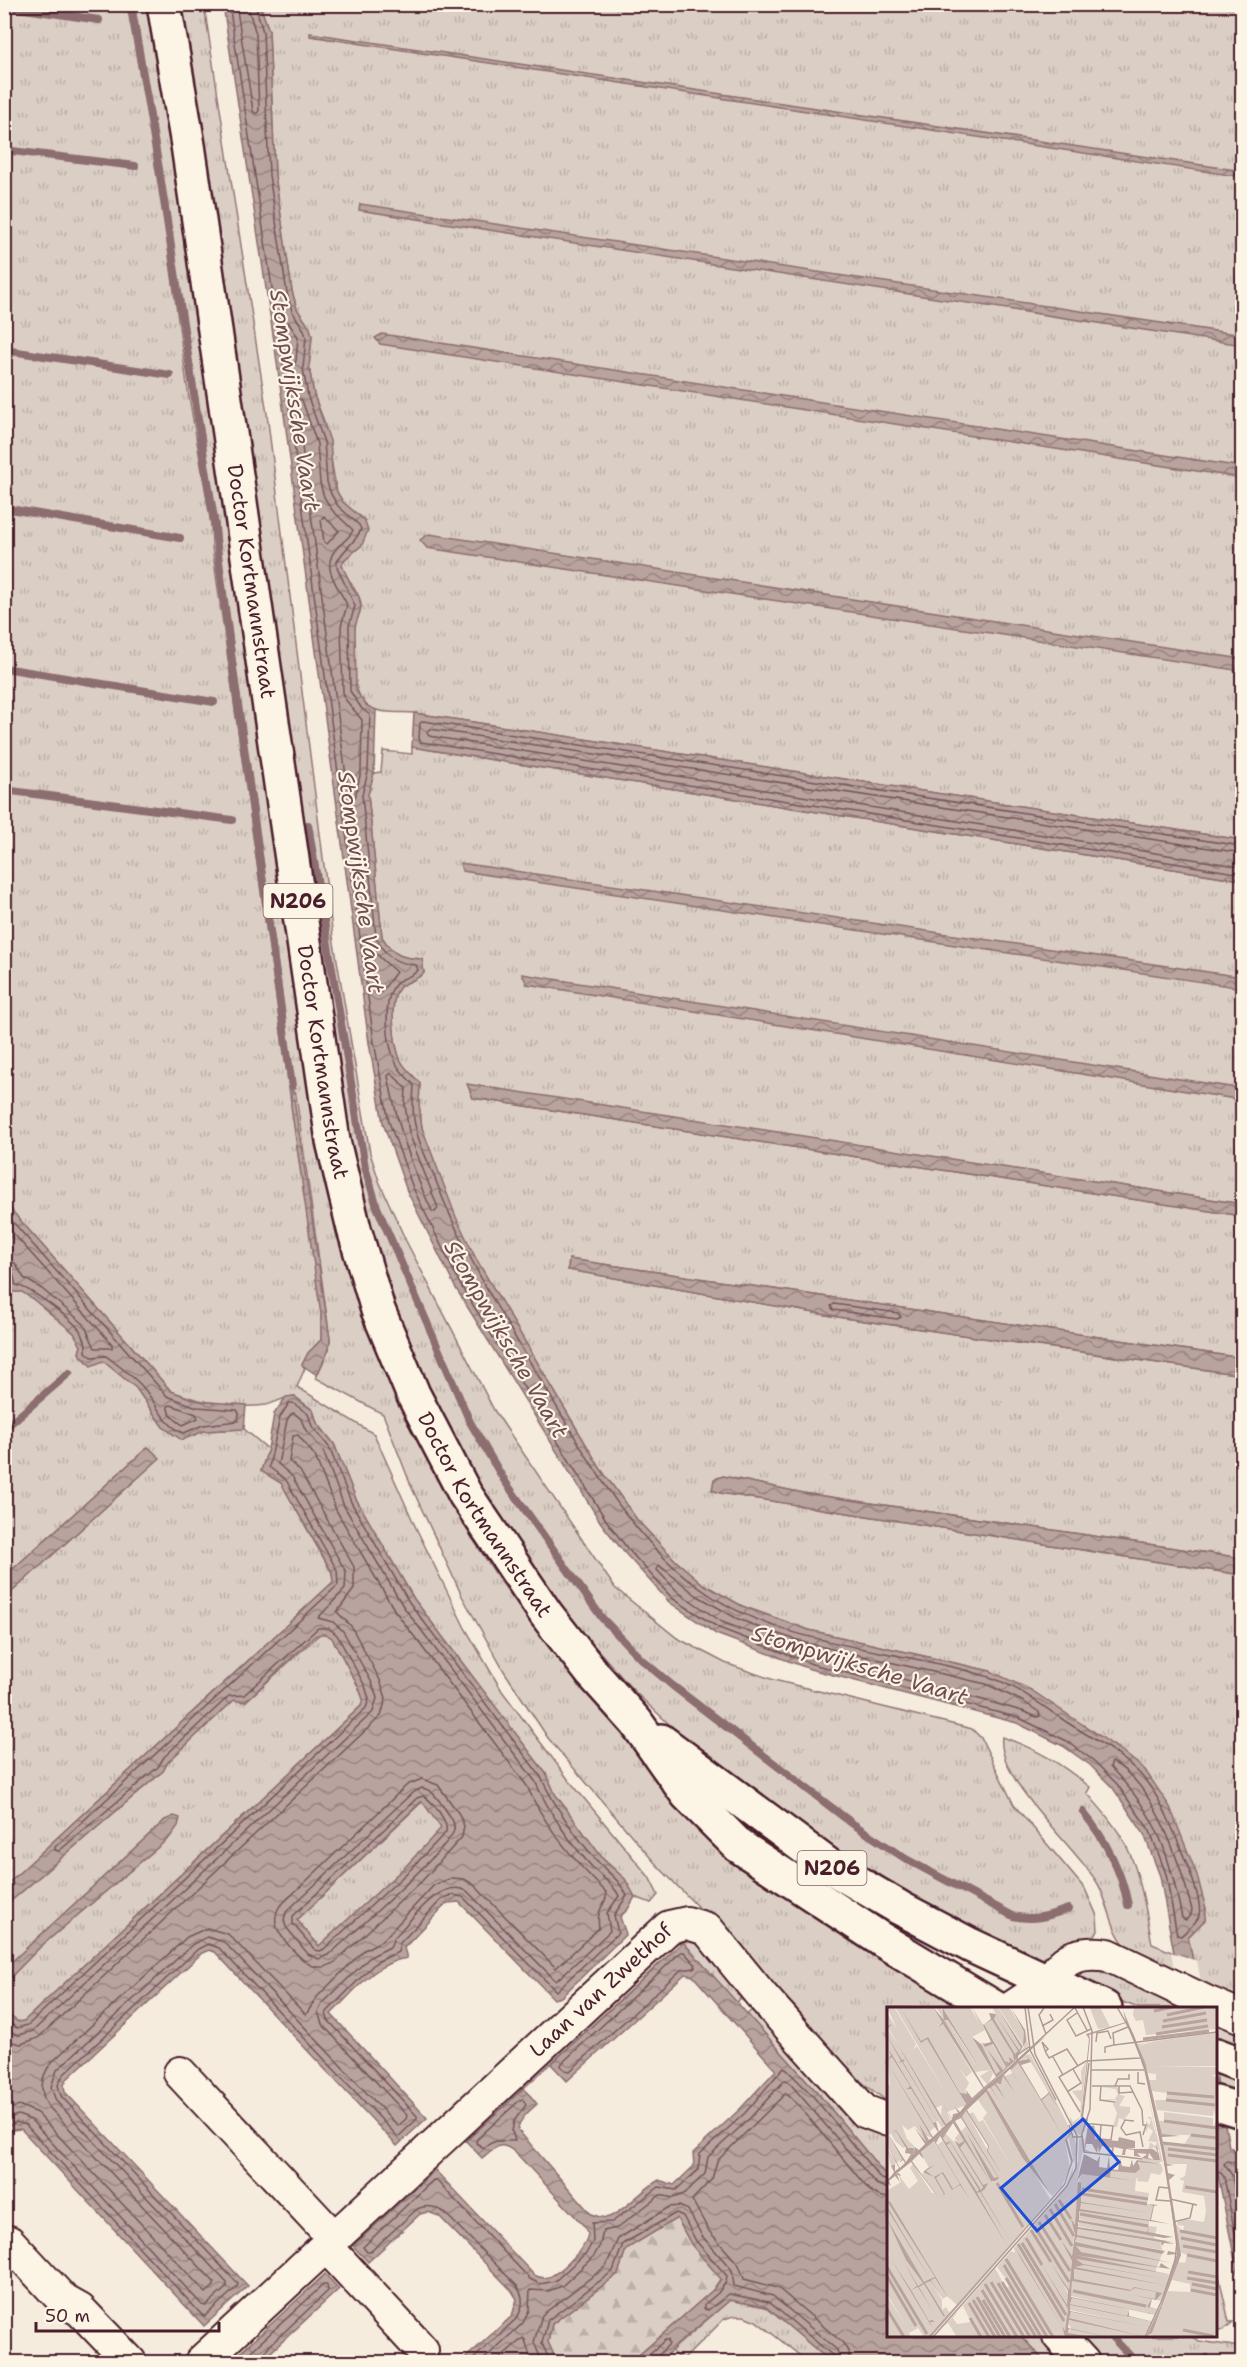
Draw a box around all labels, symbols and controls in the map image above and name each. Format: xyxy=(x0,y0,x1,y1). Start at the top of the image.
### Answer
water label: Stompwijksche Vaart xyxy=(263,287,327,513)
street label: Doctor Kortmannstraat xyxy=(221,462,282,701)
water label: Stompwijksche Vaart xyxy=(331,769,391,995)
road number: N206 xyxy=(264,884,332,918)
street label: Doctor Kortmannstraat xyxy=(291,943,356,1182)
water label: Stompwijksche Vaart xyxy=(437,1235,575,1444)
street label: Doctor Kortmannstraat xyxy=(411,1407,558,1623)
water label: Stompwijksche Vaart xyxy=(749,1618,972,1712)
road number: N206 xyxy=(798,1851,866,1885)
street label: Laan van Zwethof xyxy=(524,1917,679,2064)
inset map xyxy=(887,2007,1217,2337)
scale bar xyxy=(36,2295,219,2333)
text: 50 m xyxy=(45,2304,90,2328)

